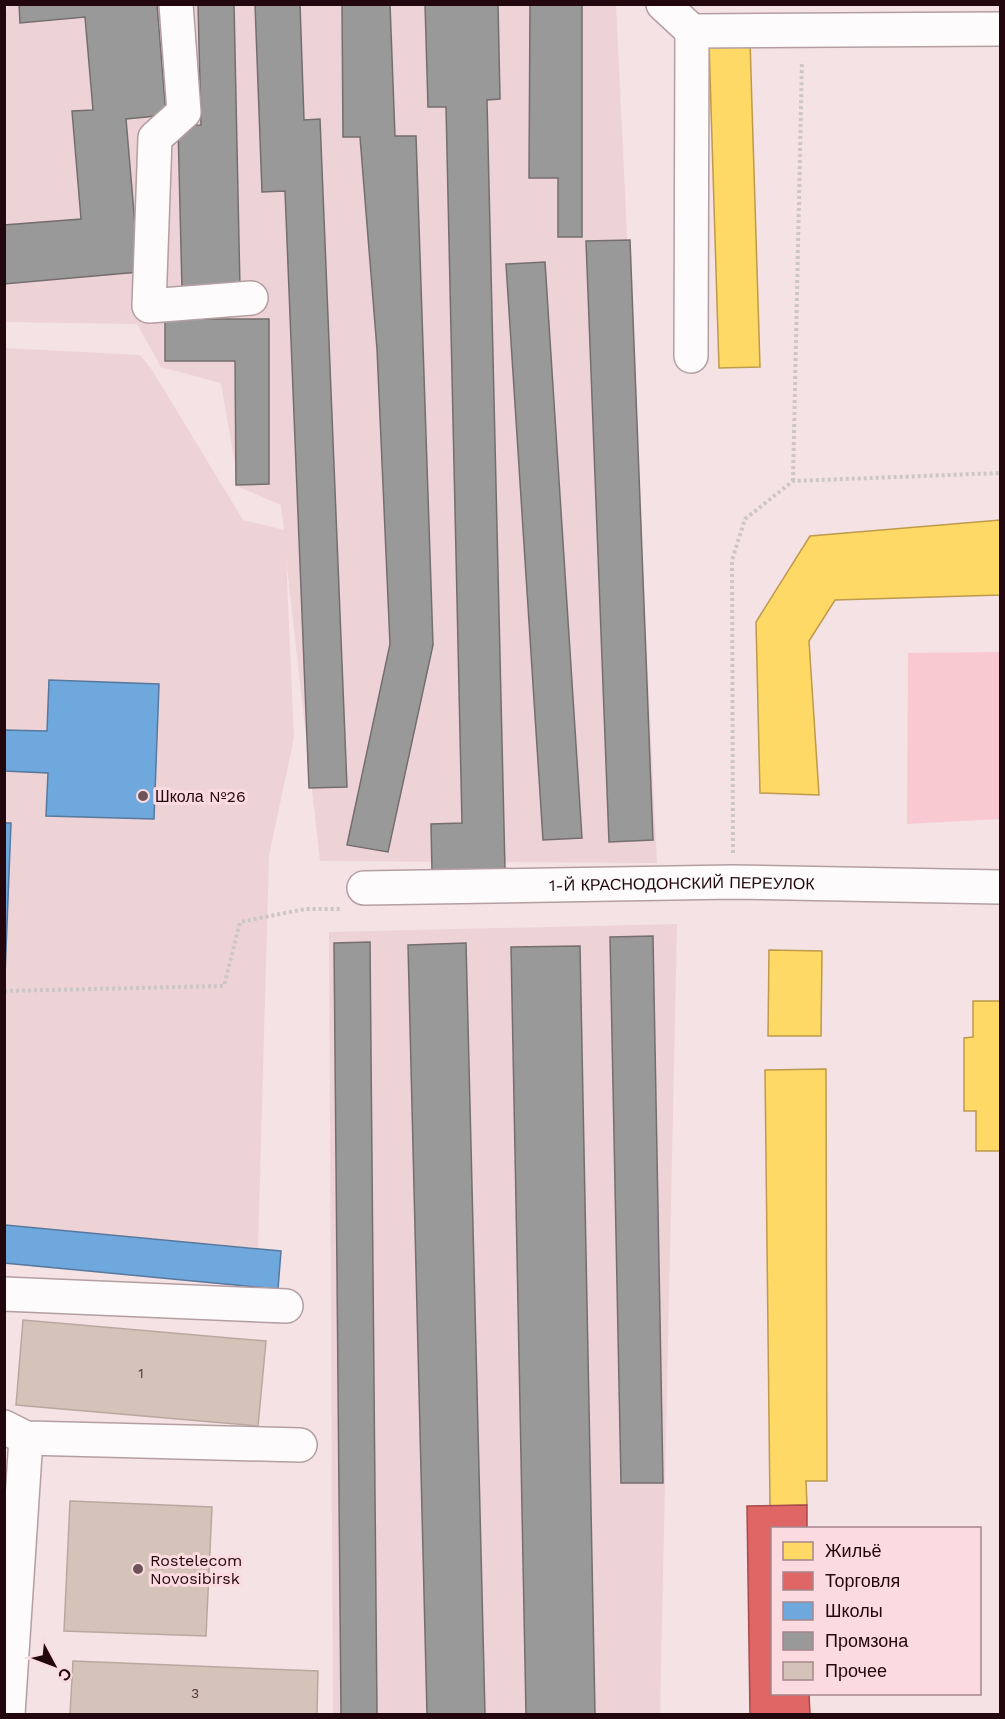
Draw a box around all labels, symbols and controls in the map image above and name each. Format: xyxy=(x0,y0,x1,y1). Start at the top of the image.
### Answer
place label: Школа №26 xyxy=(155,787,246,806)
marker: Школа №26 xyxy=(136,789,150,803)
street label: 1-Й КРАСНОДОНСКИЙ ПЕРЕУЛОК xyxy=(549,873,816,895)
house number: 1 xyxy=(138,1365,144,1381)
legend xyxy=(771,1527,981,1695)
text: Жильё xyxy=(825,1540,882,1561)
place label: Rostelecom Novosibirsk xyxy=(150,1551,242,1588)
marker: Rostelecom Novosibirsk xyxy=(131,1562,145,1576)
text: Торговля xyxy=(825,1570,900,1591)
text: Школы xyxy=(825,1600,883,1621)
text: Промзона xyxy=(825,1630,909,1651)
north arrow xyxy=(24,1635,84,1695)
text: Прочее xyxy=(825,1660,887,1681)
text: С xyxy=(54,1664,76,1685)
house number: 3 xyxy=(191,1685,199,1701)

